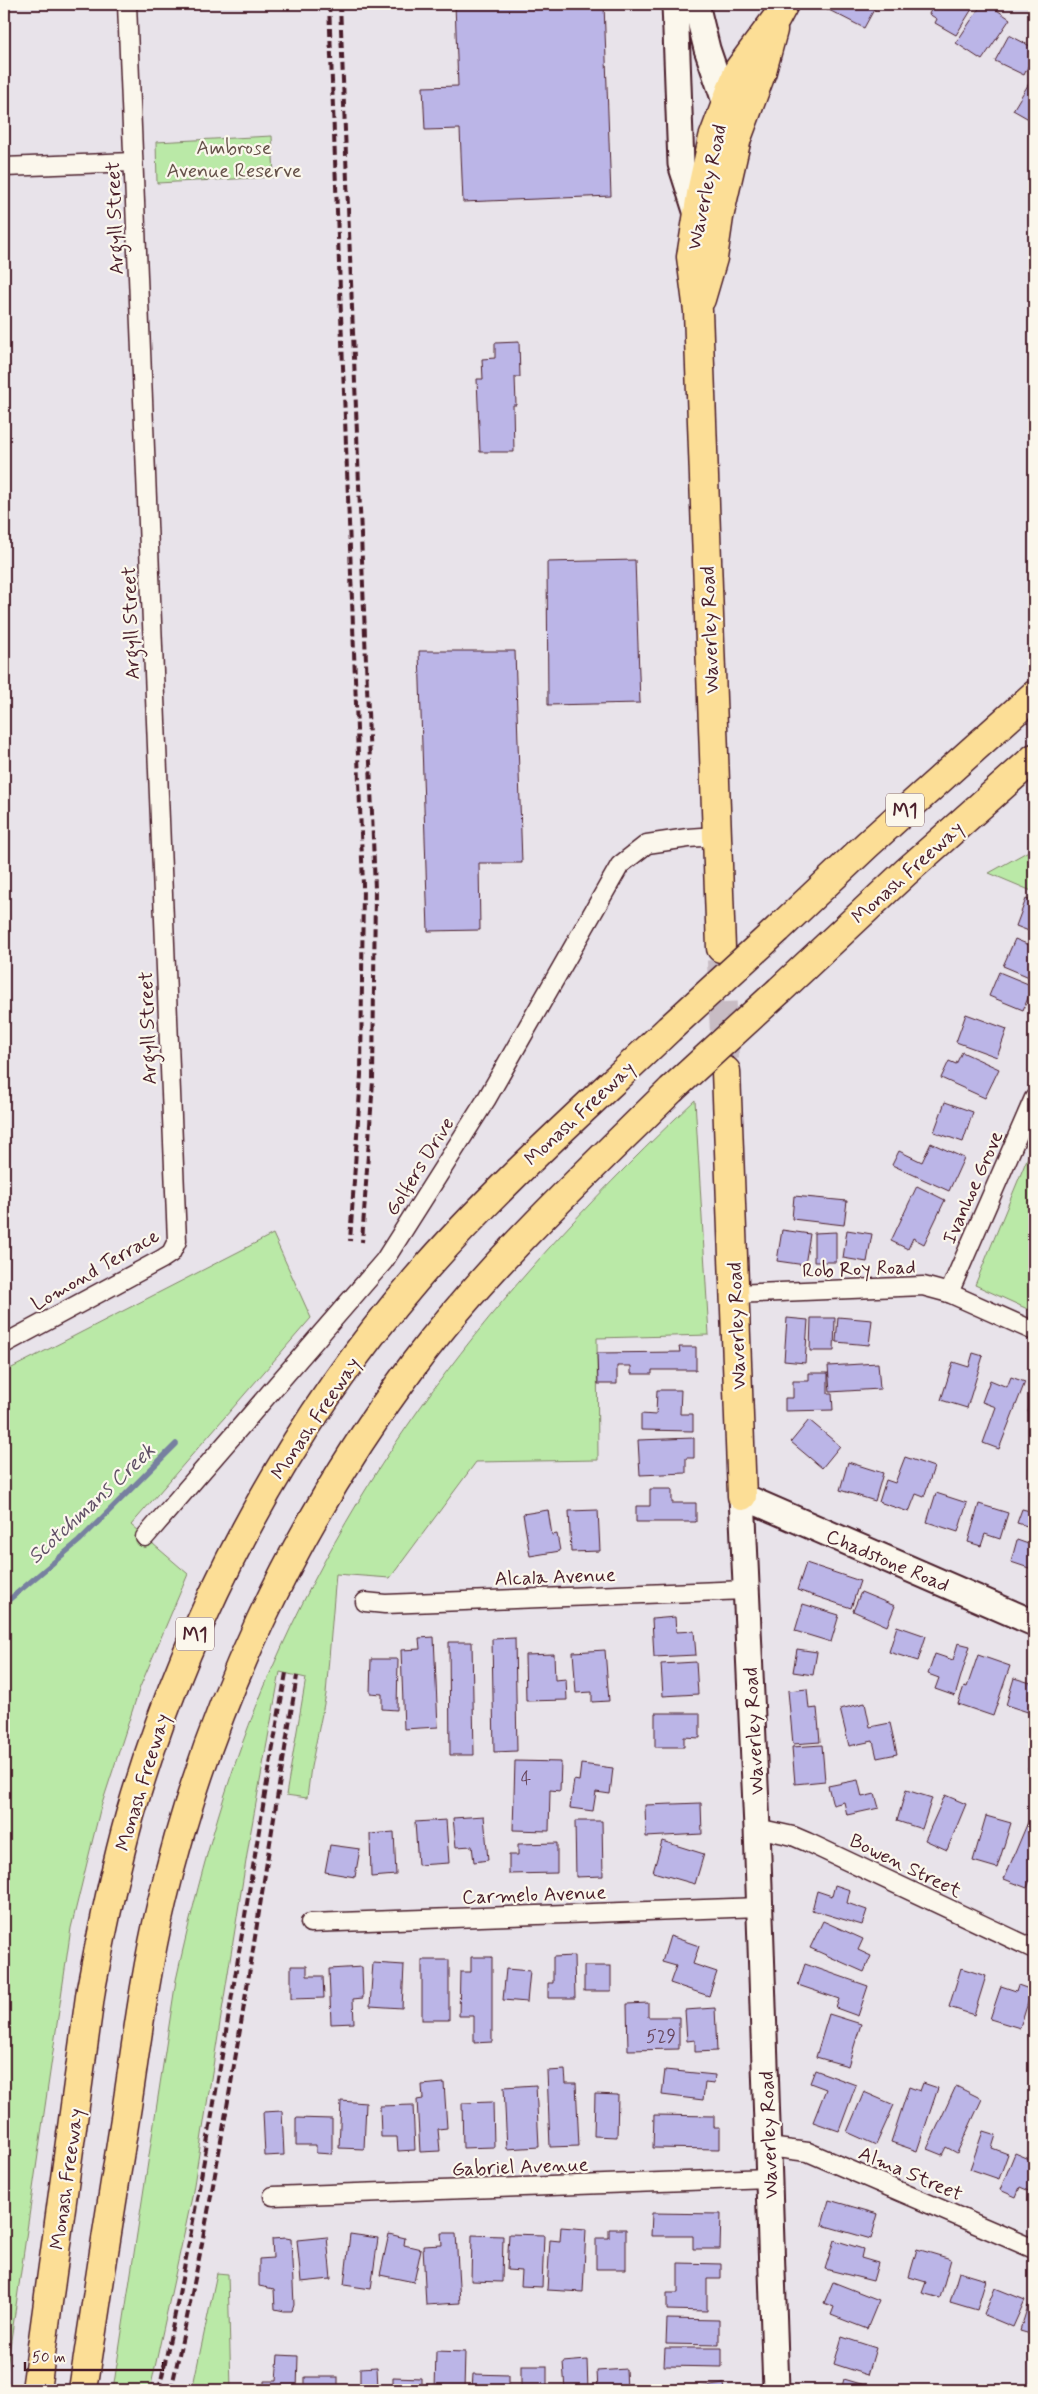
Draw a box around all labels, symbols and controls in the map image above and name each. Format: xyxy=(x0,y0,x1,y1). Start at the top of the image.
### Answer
street label: Waverley Road xyxy=(681,122,734,253)
park label: Ambrose Avenue Reserve xyxy=(166,135,302,185)
street label: Argyll Street xyxy=(100,161,133,275)
street label: Argyll Street xyxy=(116,566,149,680)
street label: Waverley Road xyxy=(695,566,726,694)
road number: M1 xyxy=(886,794,924,826)
street label: Monash Freeway xyxy=(846,815,970,931)
street label: Argyll Street xyxy=(133,971,166,1085)
street label: Monash Freeway xyxy=(519,1056,641,1173)
street label: Golfers Drive xyxy=(379,1112,461,1221)
street label: Ivanhoe Grove xyxy=(936,1127,1010,1249)
street label: Lomond Terrace xyxy=(27,1223,165,1318)
street label: Rob Roy Road xyxy=(802,1254,916,1285)
street label: Waverley Road xyxy=(722,1262,753,1390)
street label: Monash Freeway xyxy=(265,1352,367,1485)
water label: Scotchmans Creek xyxy=(22,1437,162,1570)
street label: Chadstone Road xyxy=(822,1523,953,1599)
street label: Alcala Avenue xyxy=(494,1562,616,1593)
road number: M1 xyxy=(176,1618,214,1650)
street label: Waverley Road xyxy=(738,1666,771,1795)
street label: Monash Freeway xyxy=(110,1710,177,1854)
house number: 4 xyxy=(521,1767,531,1791)
street label: Bowen Street xyxy=(845,1828,966,1905)
street label: Carmelo Avenue xyxy=(462,1879,607,1912)
house number: 529 xyxy=(646,2025,676,2049)
street label: Waverley Road xyxy=(754,2071,785,2199)
street label: Monash Freeway xyxy=(44,2107,91,2252)
street label: Alma Street xyxy=(854,2140,967,2208)
street label: Gabriel Avenue xyxy=(451,2152,589,2183)
scale bar xyxy=(25,2339,162,2371)
text: 50 m xyxy=(32,2348,66,2368)

